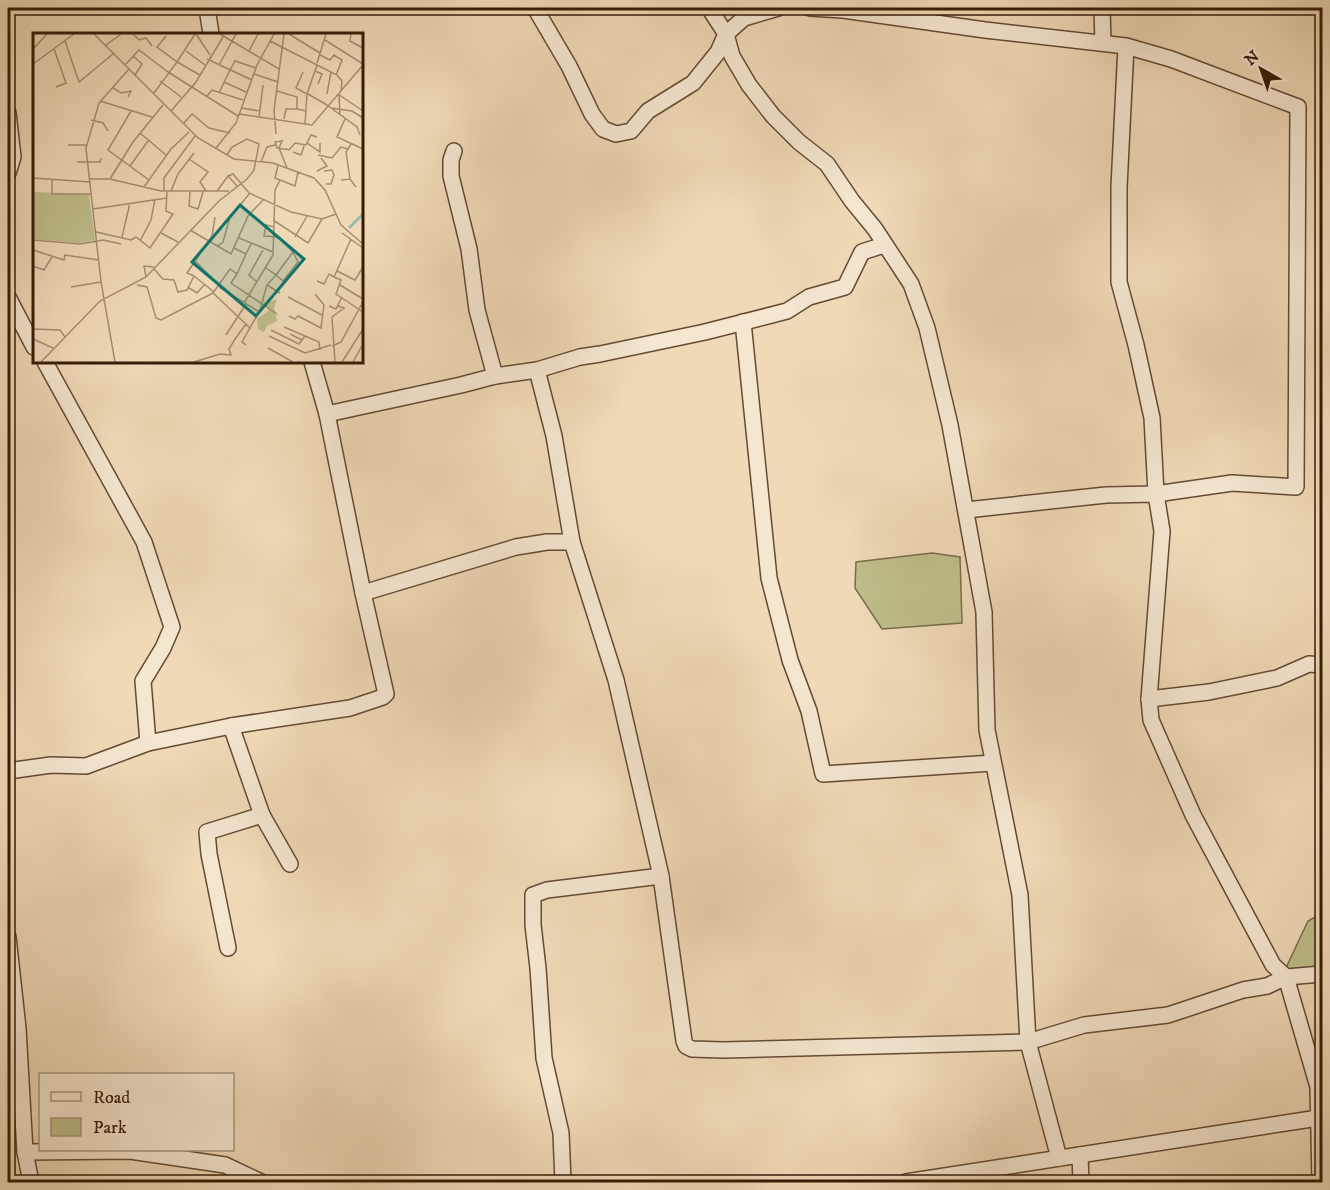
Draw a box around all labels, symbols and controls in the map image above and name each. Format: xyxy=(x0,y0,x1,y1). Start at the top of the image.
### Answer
inset map xyxy=(33,33,363,363)
north arrow xyxy=(1231,39,1291,99)
text: N xyxy=(1241,46,1263,70)
legend xyxy=(39,1073,234,1151)
text: Road xyxy=(93,1087,130,1109)
text: Park xyxy=(93,1117,127,1139)

